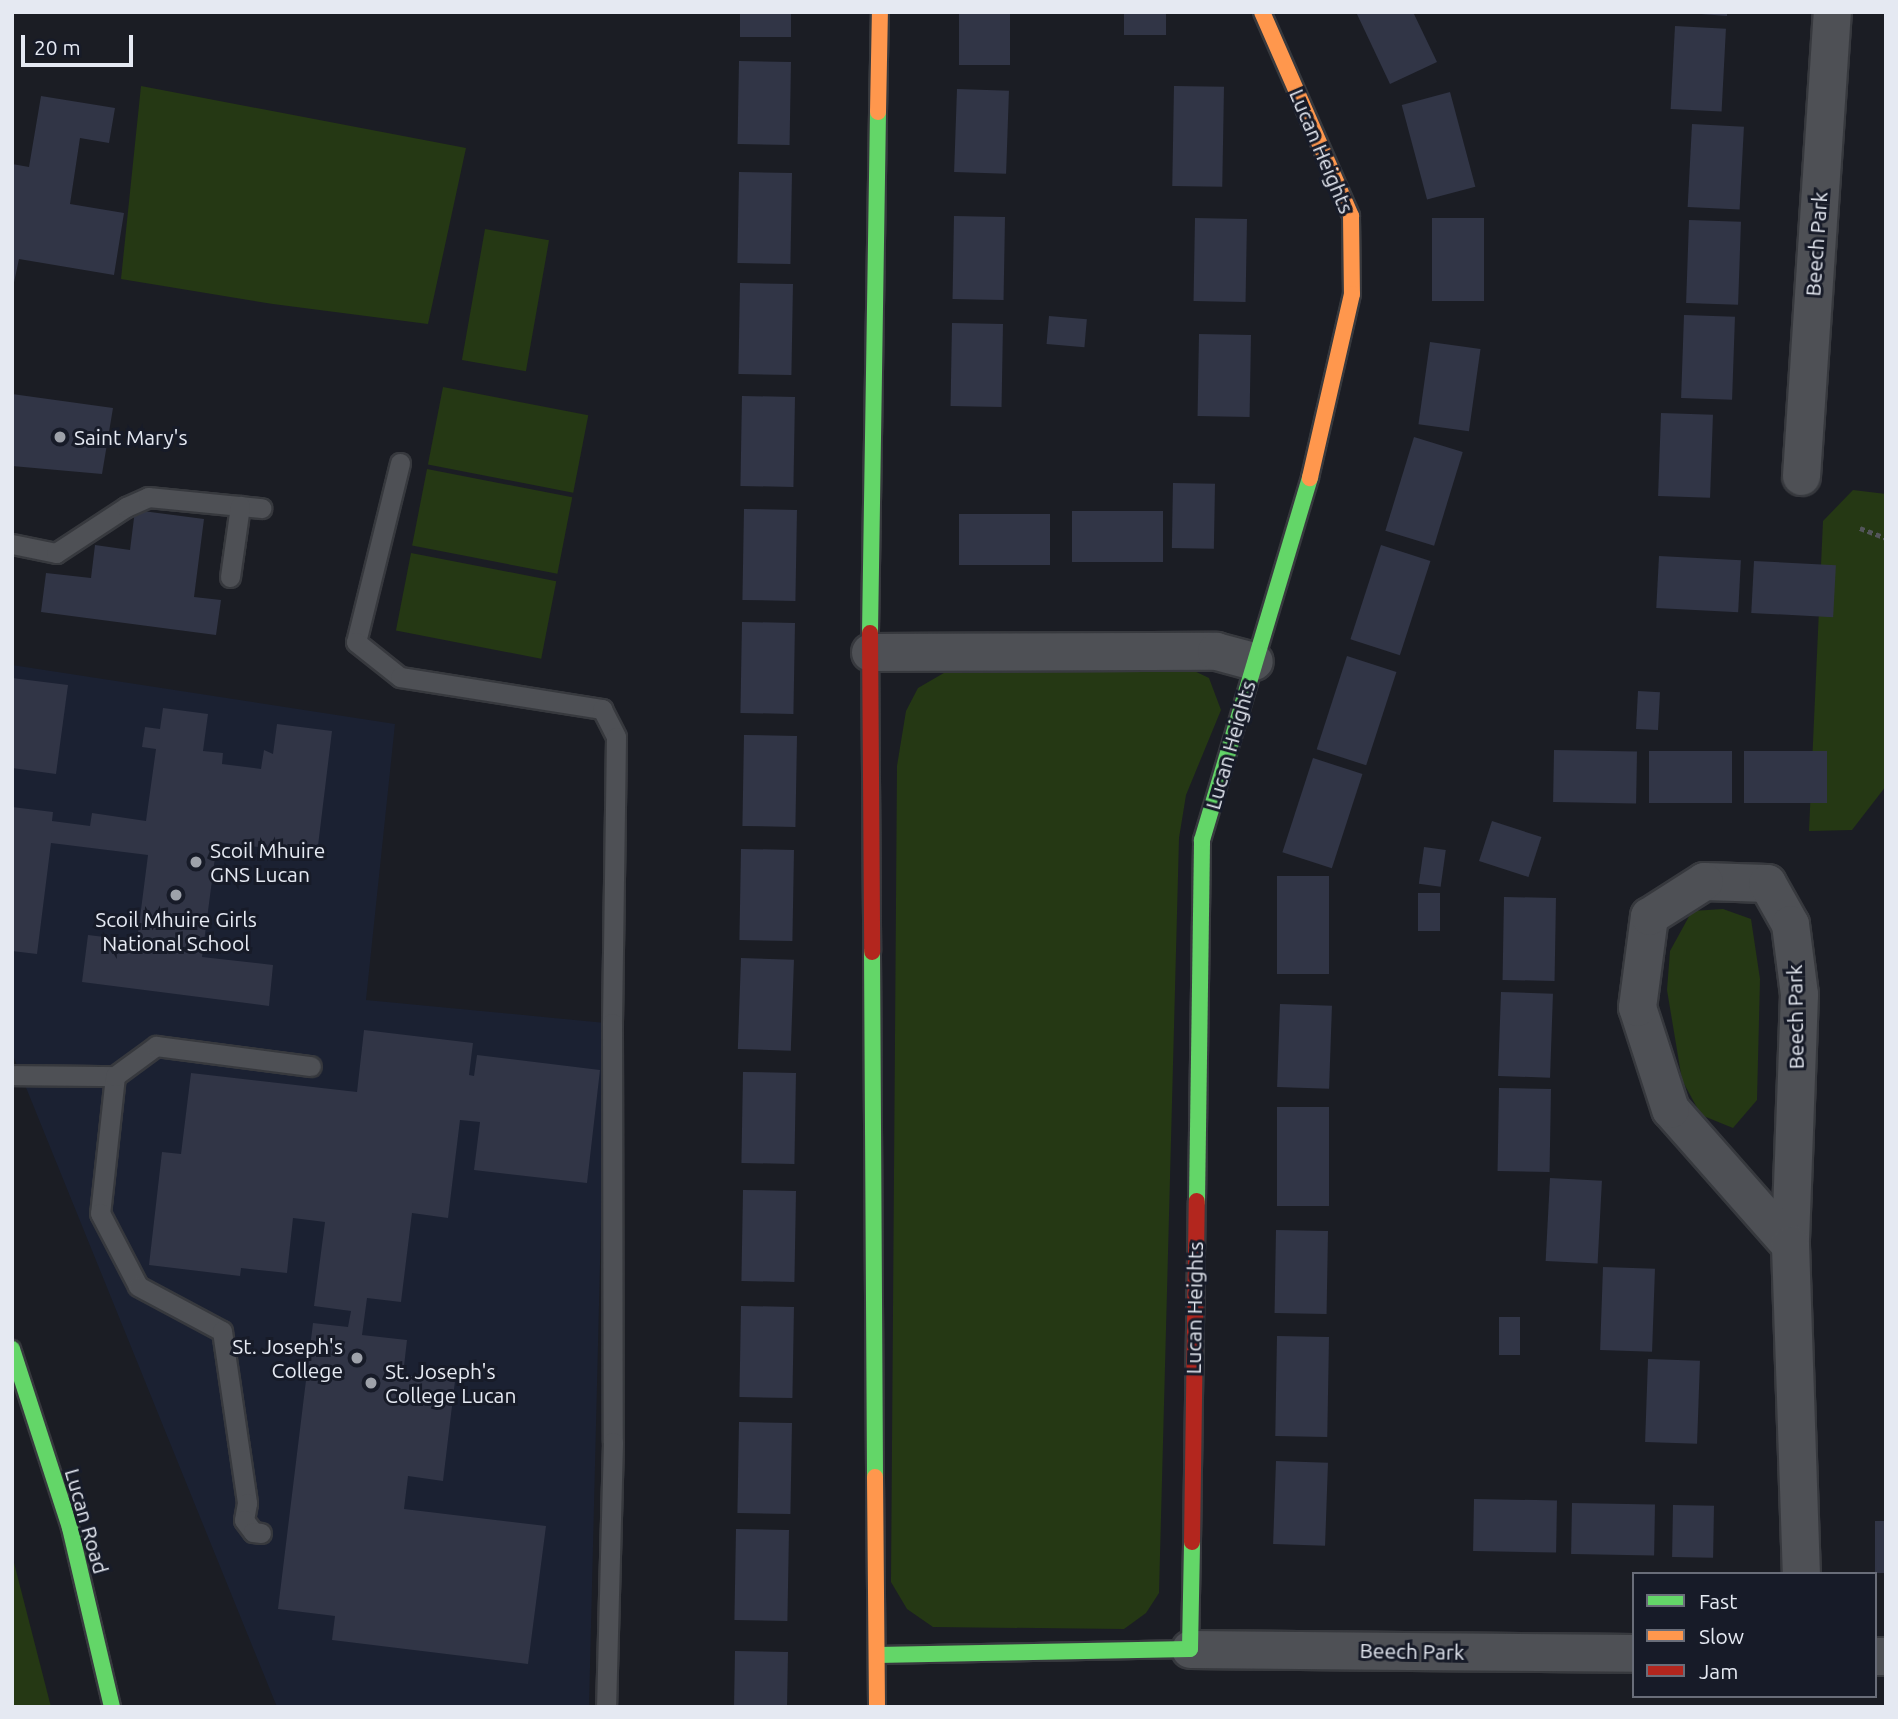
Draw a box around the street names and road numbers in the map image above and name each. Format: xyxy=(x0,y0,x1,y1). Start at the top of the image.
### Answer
street label: Lucan Heights xyxy=(1284,85,1360,217)
street label: Beech Park xyxy=(1800,191,1832,297)
street label: Lucan Heights xyxy=(1200,678,1260,812)
street label: Beech Park xyxy=(1781,964,1809,1070)
street label: Lucan Heights xyxy=(1180,1241,1208,1375)
street label: Lucan Road xyxy=(60,1465,114,1577)
street label: Beech Park xyxy=(1359,1637,1465,1665)

